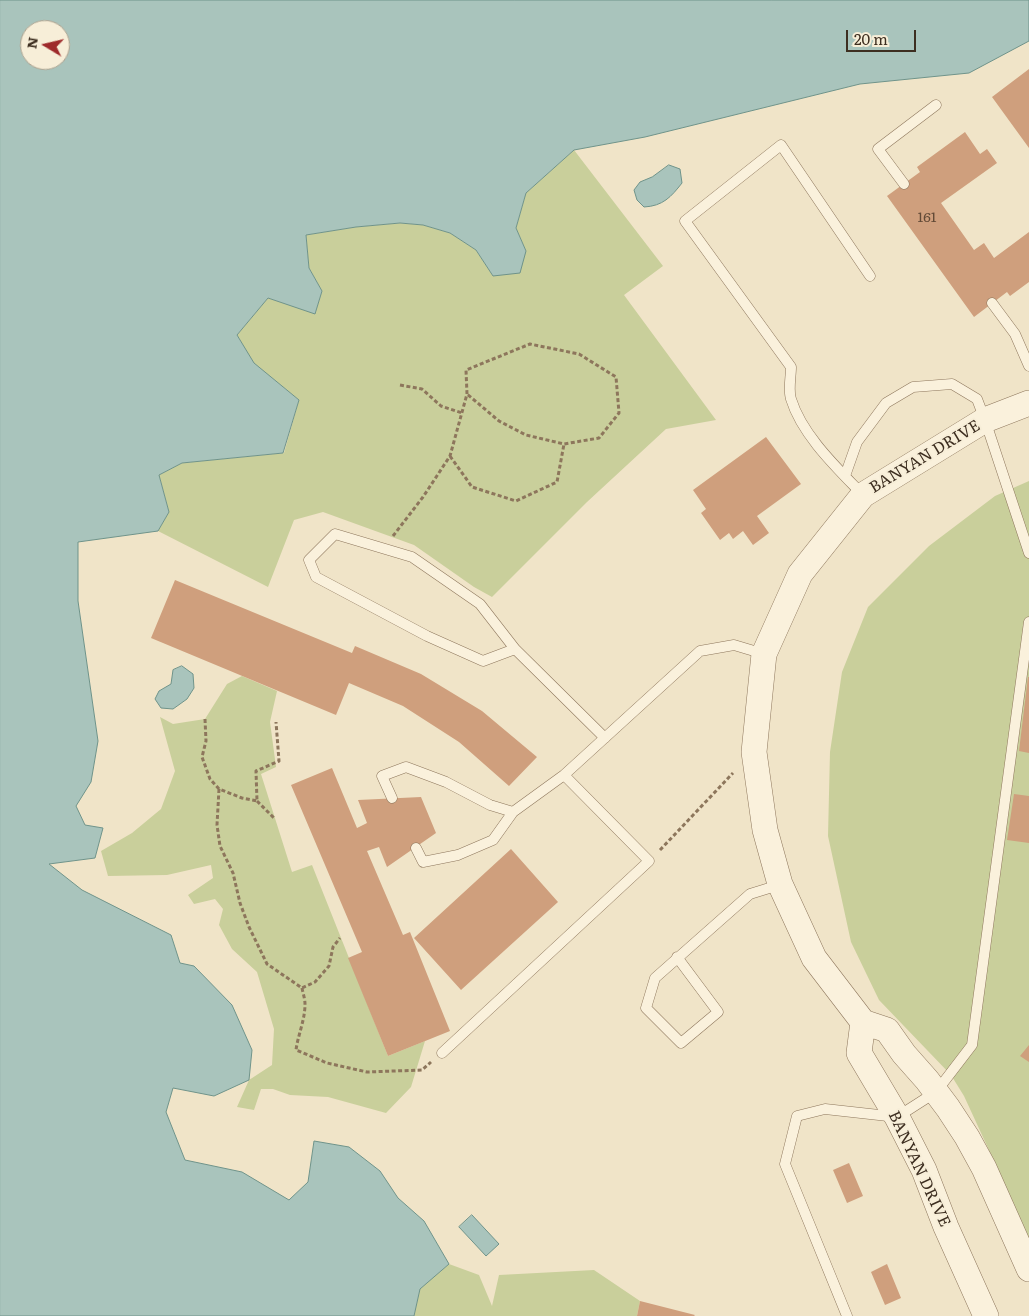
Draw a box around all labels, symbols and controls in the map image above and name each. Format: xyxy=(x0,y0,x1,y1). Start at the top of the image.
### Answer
north arrow xyxy=(20,20,70,70)
scale bar xyxy=(849,20,919,52)
text: 20 m xyxy=(854,27,888,50)
text: N xyxy=(20,35,42,50)
house number: 161 xyxy=(918,210,936,226)
street label: BANYAN DRIVE xyxy=(866,416,984,498)
street label: BANYAN DRIVE xyxy=(884,1108,954,1230)

